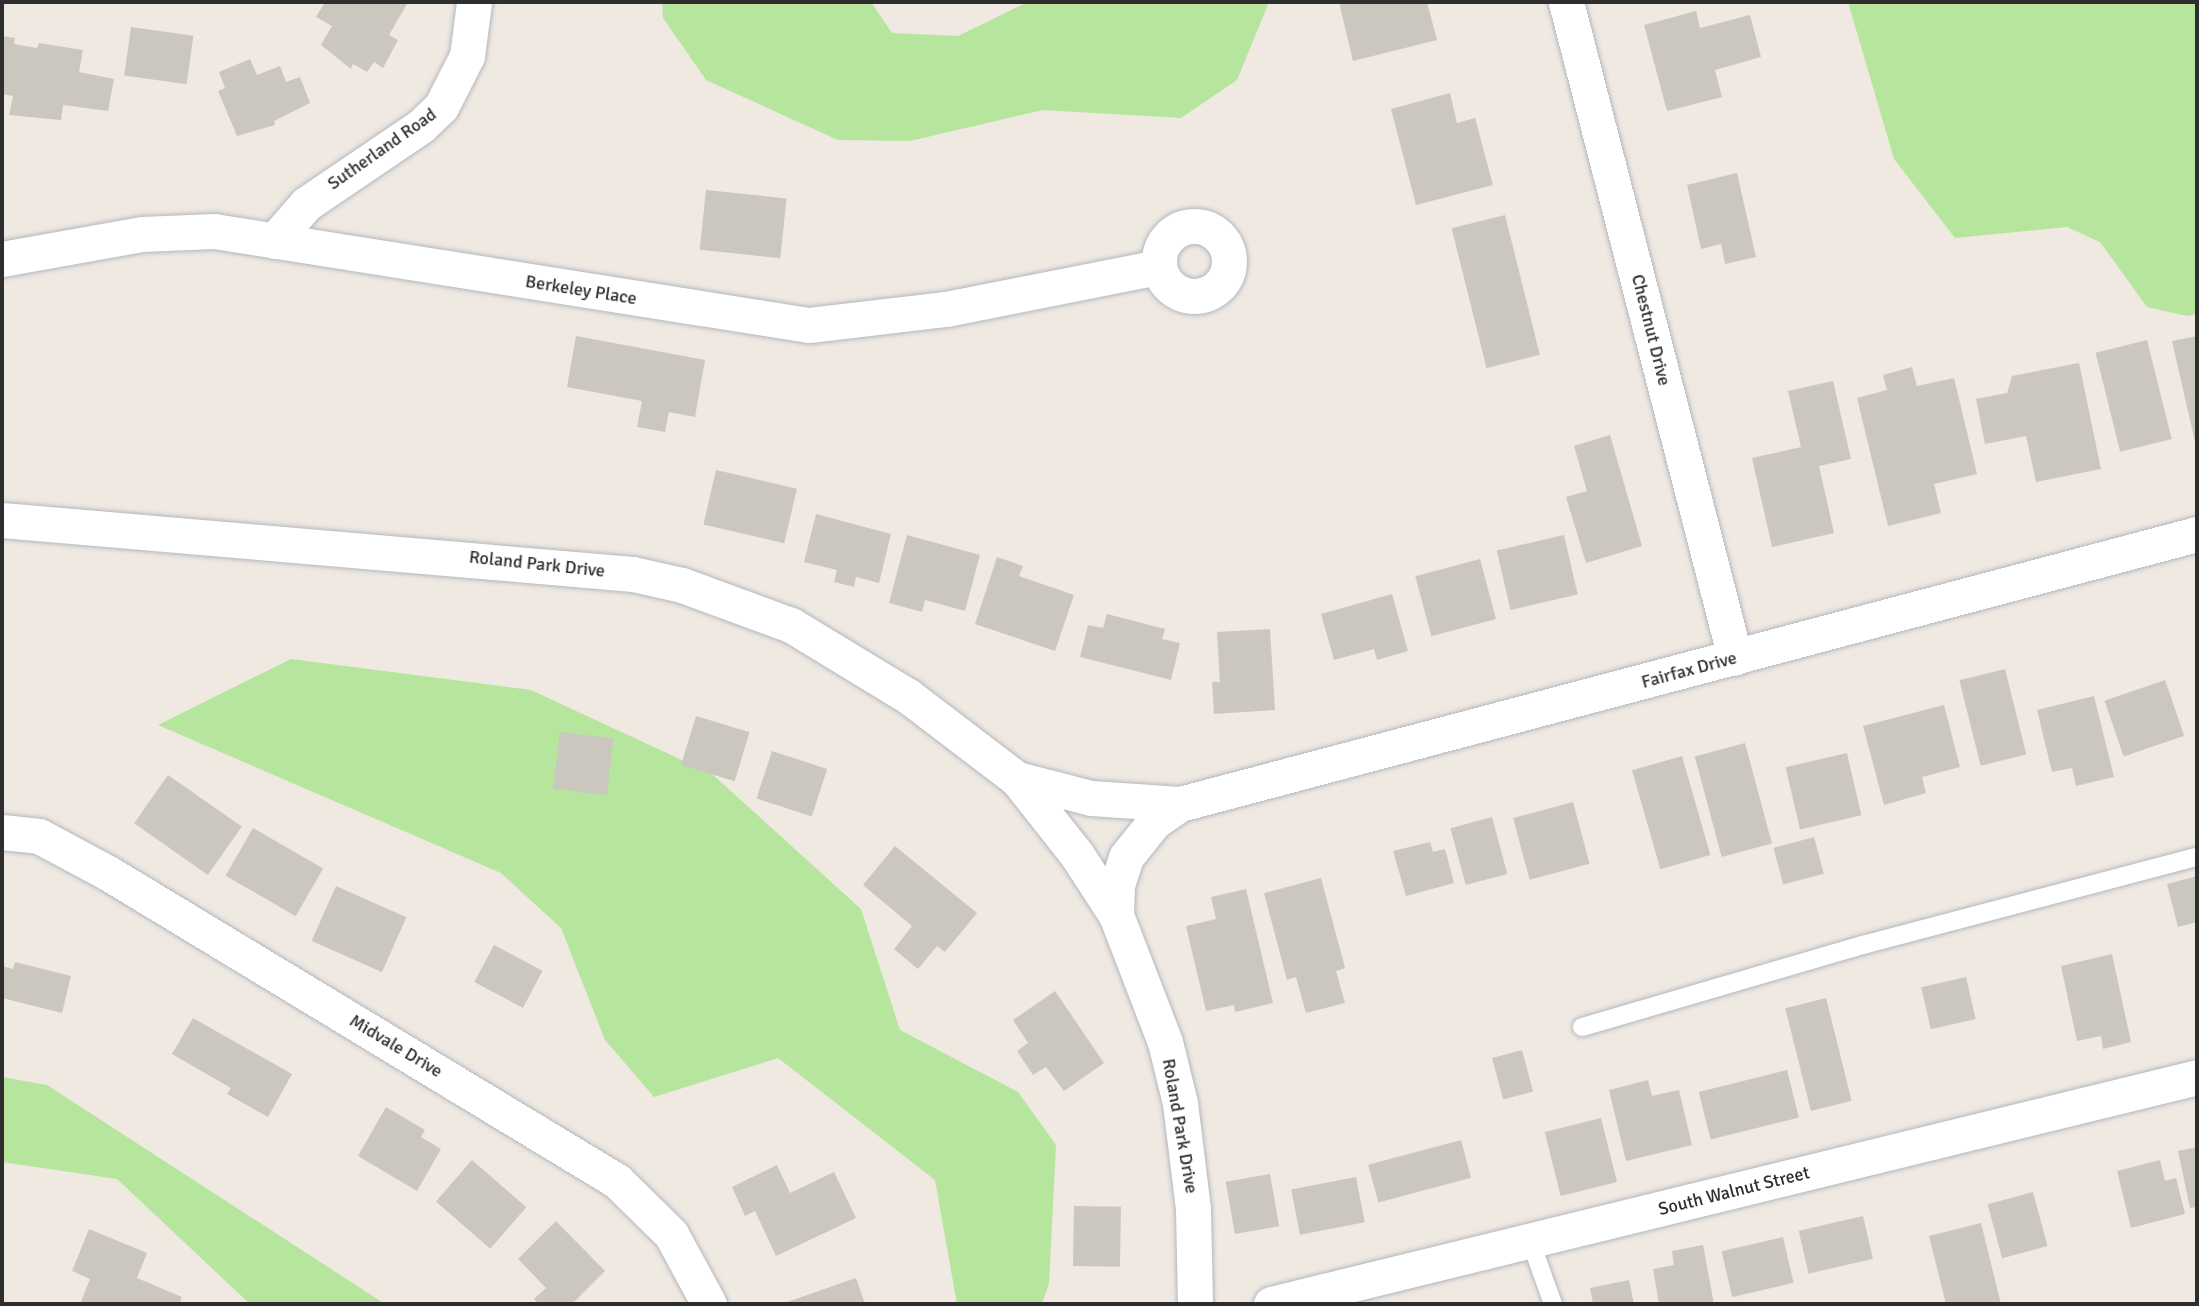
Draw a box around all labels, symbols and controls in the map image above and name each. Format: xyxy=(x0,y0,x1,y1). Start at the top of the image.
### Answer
street label: Sutherland Road xyxy=(323,103,441,195)
street label: Berkeley Place xyxy=(524,271,638,309)
street label: Chestnut Drive xyxy=(1627,272,1675,388)
street label: Roland Park Drive xyxy=(468,546,606,582)
street label: Fairfax Drive xyxy=(1639,647,1739,693)
street label: Midvale Drive xyxy=(346,1010,446,1082)
street label: Roland Park Drive xyxy=(1158,1057,1202,1195)
street label: South Walnut Street xyxy=(1656,1162,1812,1220)

